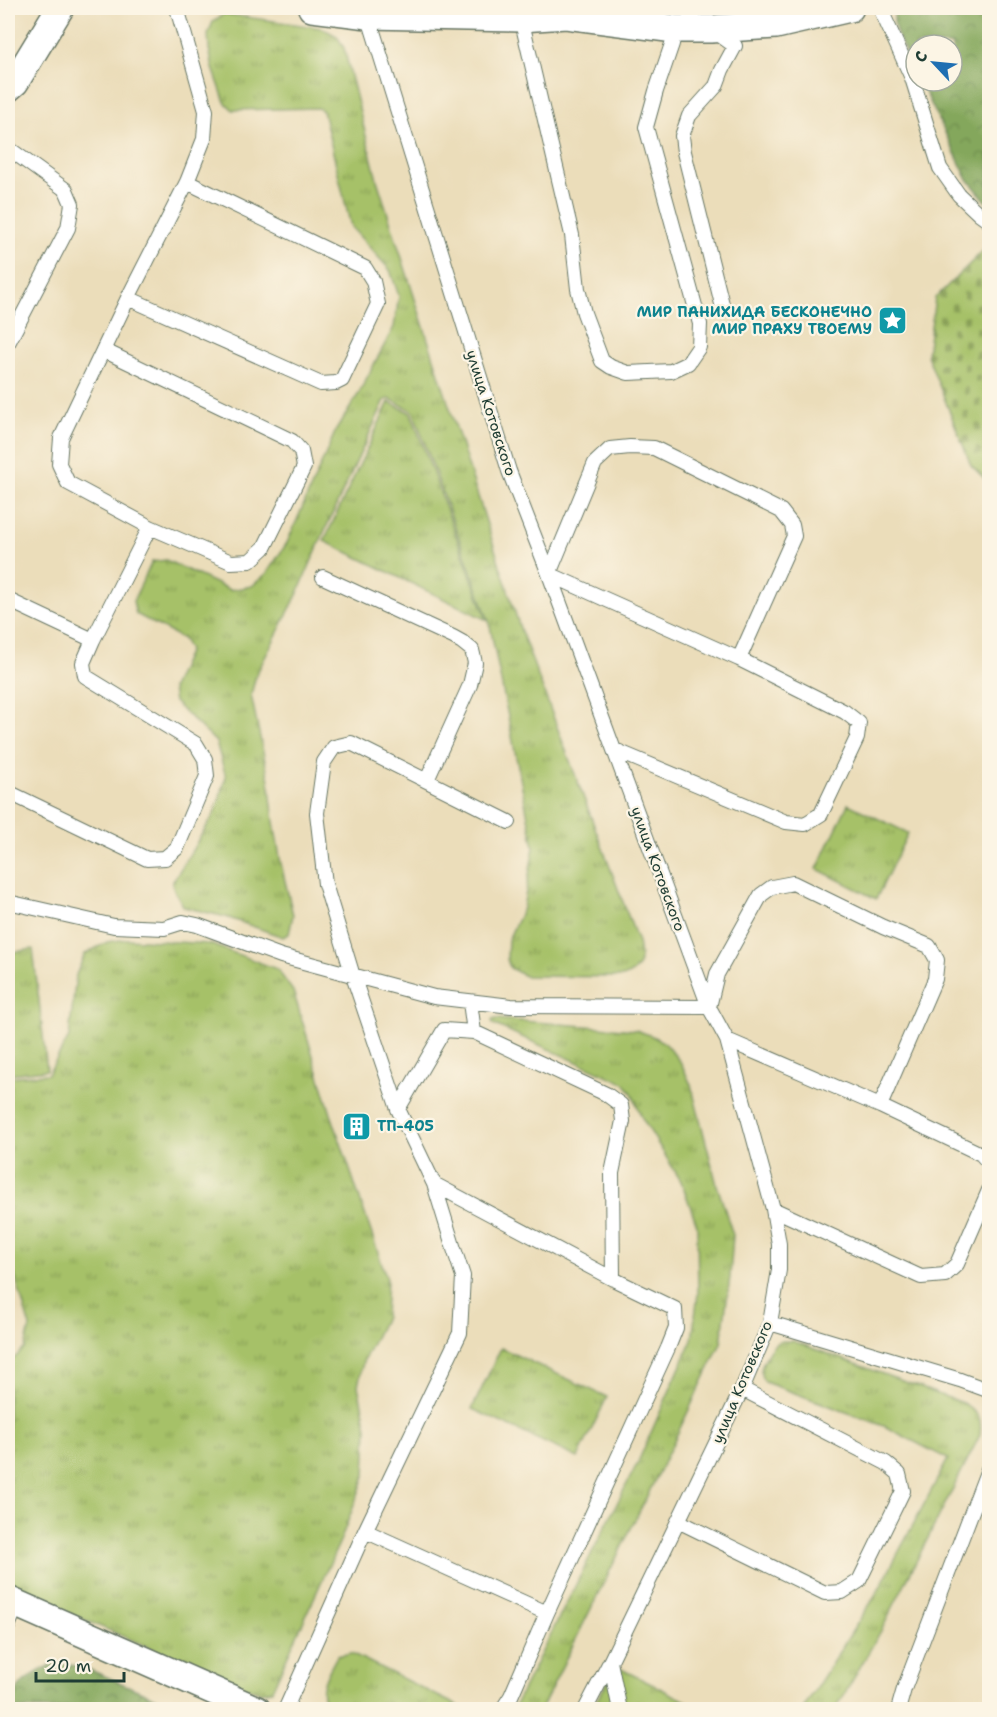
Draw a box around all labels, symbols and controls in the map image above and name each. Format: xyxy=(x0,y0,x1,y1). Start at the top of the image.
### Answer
north arrow xyxy=(904,33,964,93)
text: С xyxy=(909,47,933,66)
place label: МИР ПАНИХИДА БЕСКОНЕЧНО МИР ПРАХУ ТВОЕМУ xyxy=(637,302,872,339)
place icon: МИР ПАНИХИДА БЕСКОНЕЧНО МИР ПРАХУ ТВОЕМУ xyxy=(877,305,909,337)
street label: улица Котовского xyxy=(461,347,521,479)
street label: улица Котовского xyxy=(626,804,690,934)
building icon: ТП-405 xyxy=(340,1110,372,1142)
place label: ТП-405 xyxy=(377,1116,434,1136)
street label: улица Котовского xyxy=(707,1318,777,1446)
scale bar xyxy=(36,1645,124,1683)
text: 20 m xyxy=(45,1654,91,1678)

